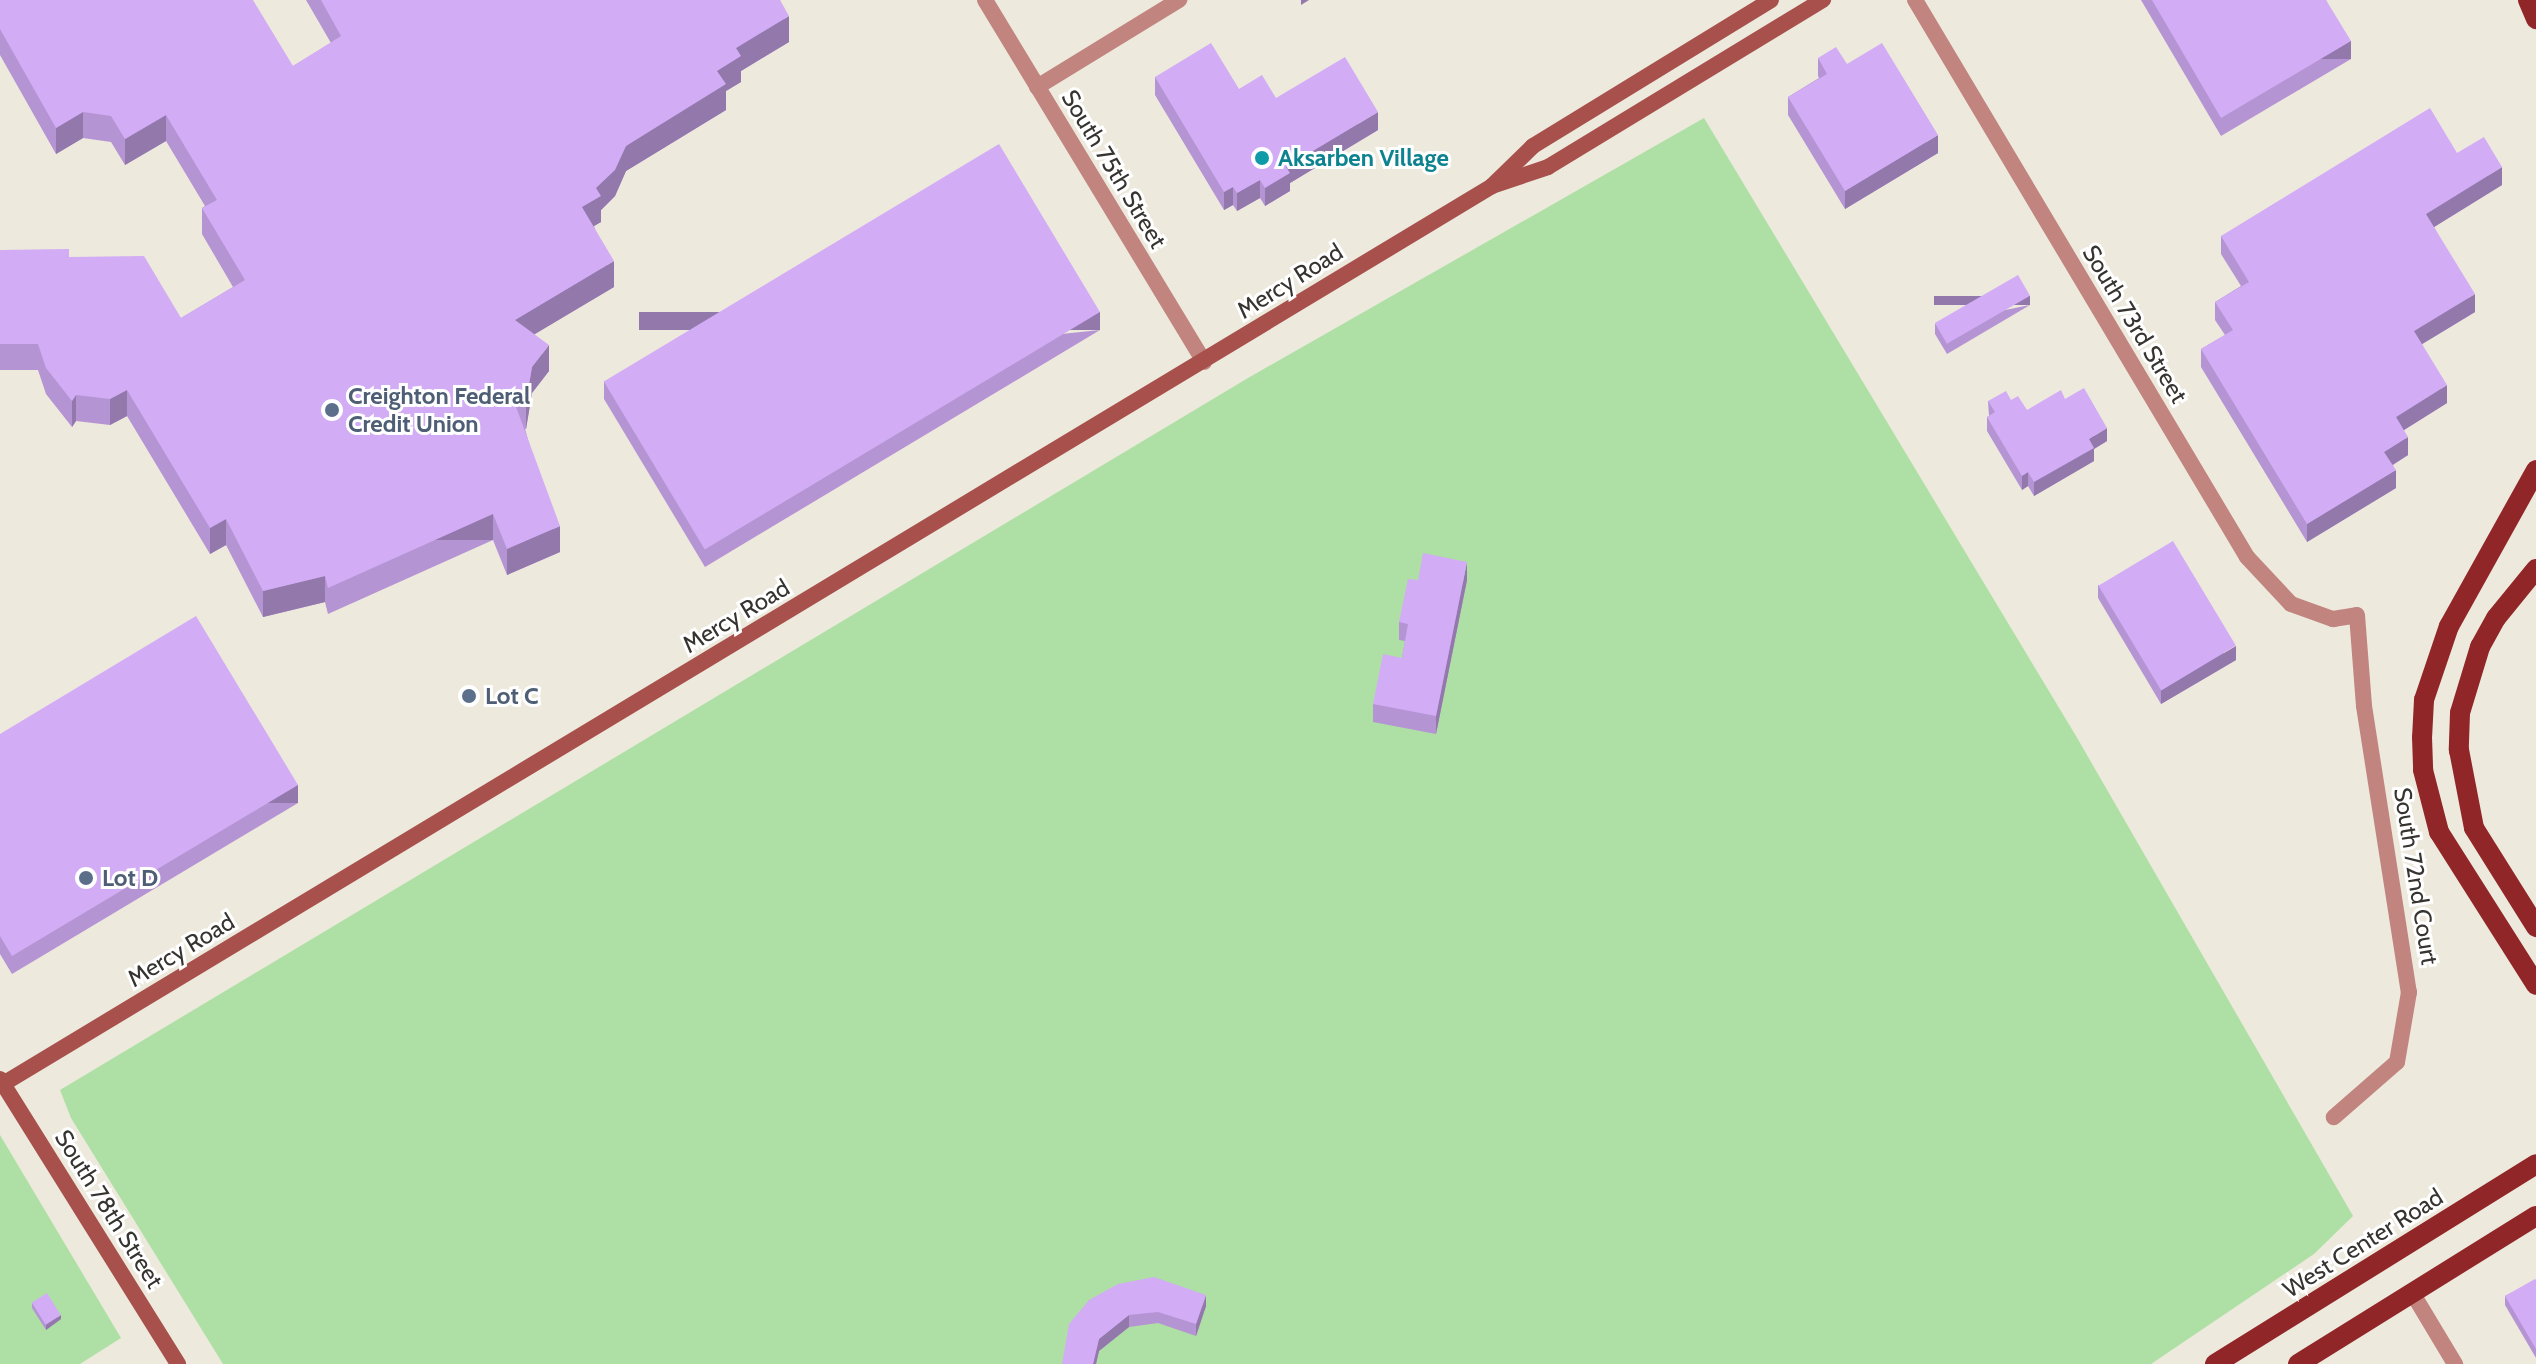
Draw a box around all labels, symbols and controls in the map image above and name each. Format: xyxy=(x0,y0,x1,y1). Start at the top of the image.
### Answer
street label: South 75th Street xyxy=(1055,85,1173,253)
place label: Aksarben Village xyxy=(1278,144,1449,172)
marker: Aksarben Village xyxy=(1253,149,1271,167)
street label: Mercy Road xyxy=(1232,237,1348,325)
street label: South 73rd Street xyxy=(2077,240,2193,408)
place label: Creighton Federal Credit Union xyxy=(348,382,530,438)
marker: Creighton Federal Credit Union xyxy=(323,401,341,419)
street label: Mercy Road xyxy=(677,573,795,659)
place label: Lot C xyxy=(485,682,539,710)
marker: Lot C xyxy=(460,687,478,705)
street label: South 72nd Court xyxy=(2388,785,2444,967)
place label: Lot D xyxy=(102,864,158,892)
marker: Lot D xyxy=(77,869,95,887)
street label: Mercy Road xyxy=(122,907,240,993)
street label: South 78th Street xyxy=(49,1125,169,1293)
street label: West Center Road xyxy=(2278,1182,2448,1304)

